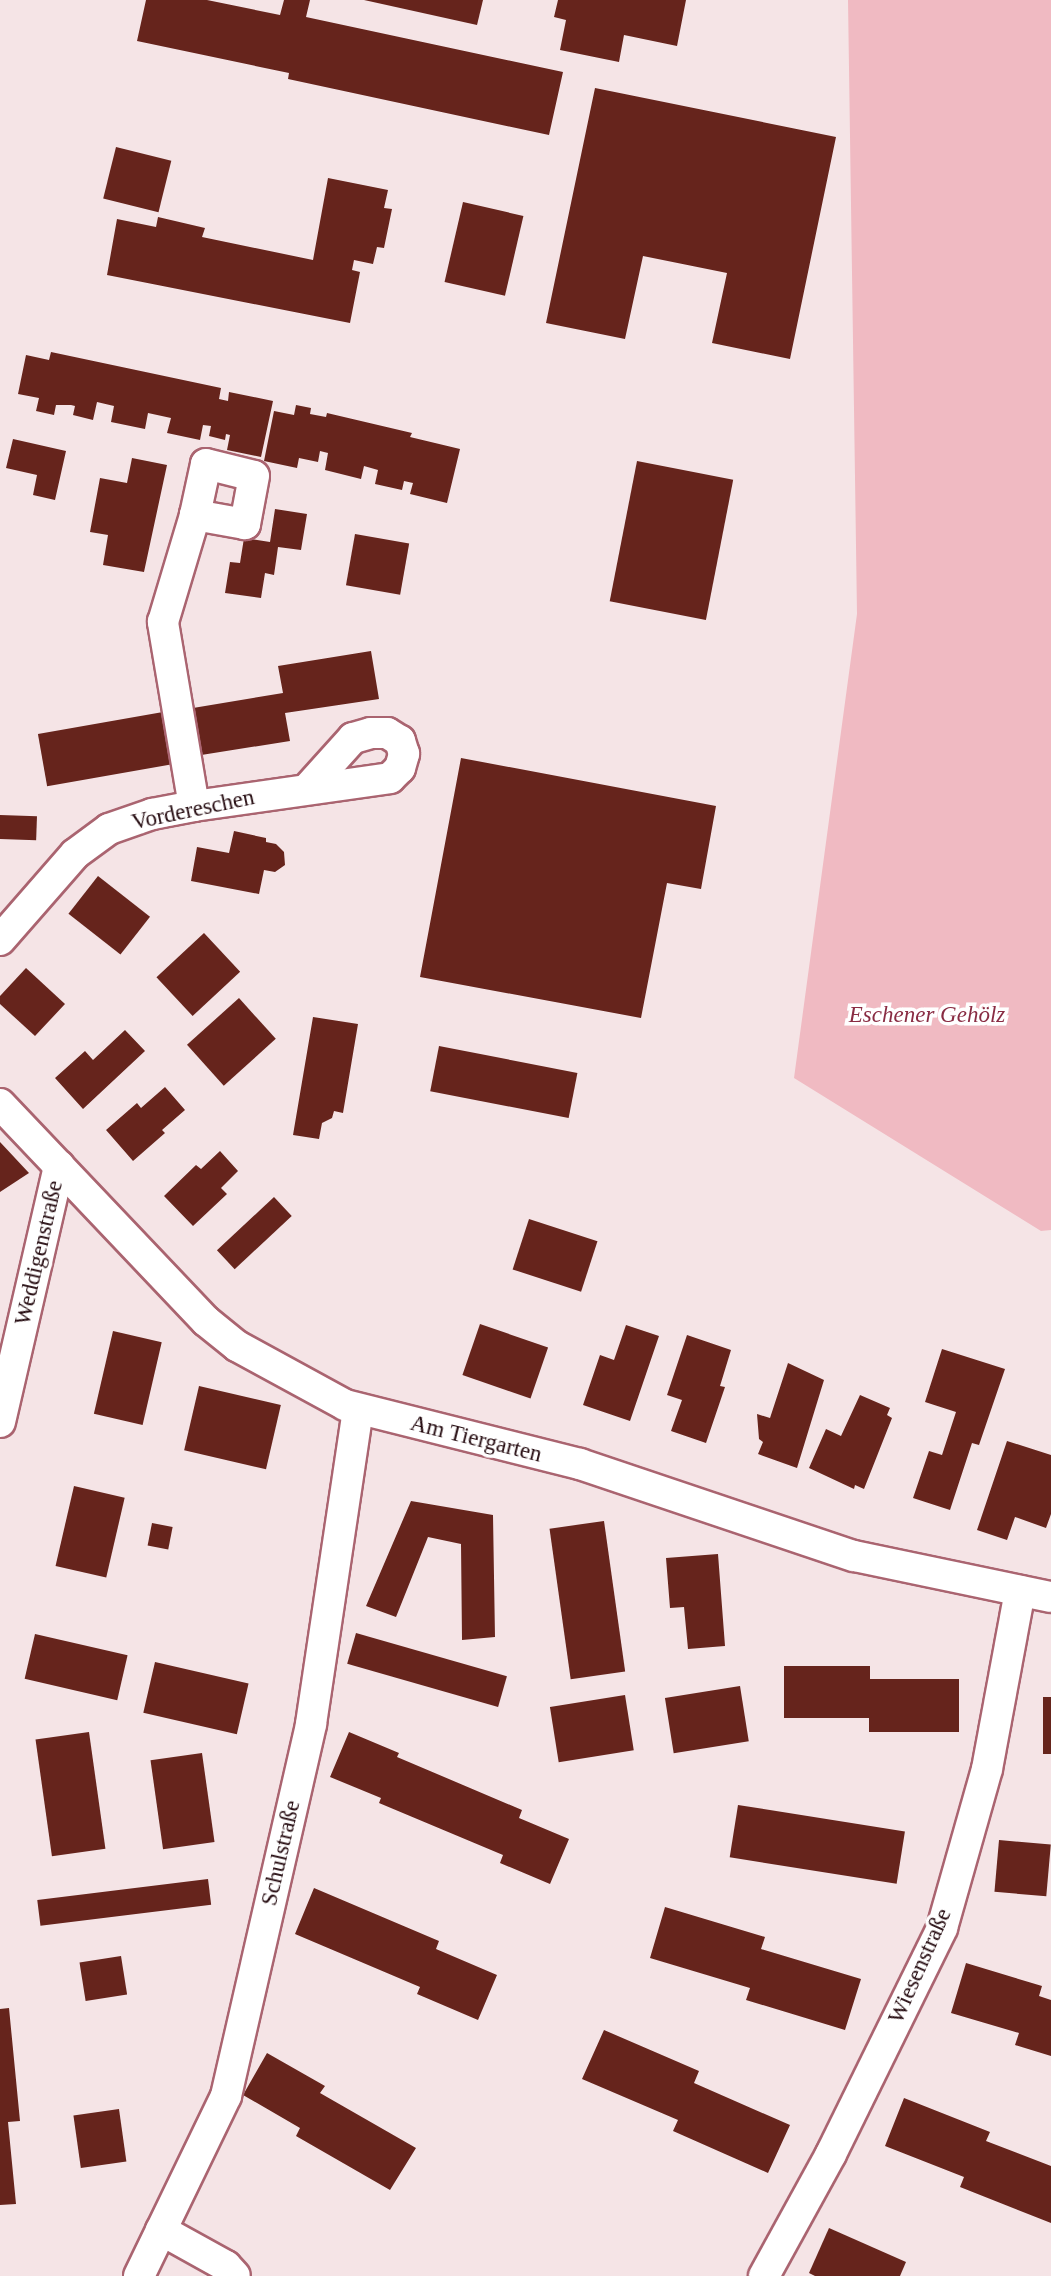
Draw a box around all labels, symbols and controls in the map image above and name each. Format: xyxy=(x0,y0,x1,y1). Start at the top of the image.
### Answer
street label: Vordereschen xyxy=(129,784,257,836)
park label: Eschener Gehölz xyxy=(849,1001,1005,1029)
street label: Weddigenstraße xyxy=(9,1178,69,1328)
street label: Am Tiergarten xyxy=(407,1409,545,1469)
street label: Schulstraße xyxy=(255,1798,307,1908)
street label: Wiesenstraße xyxy=(882,1904,958,2028)

